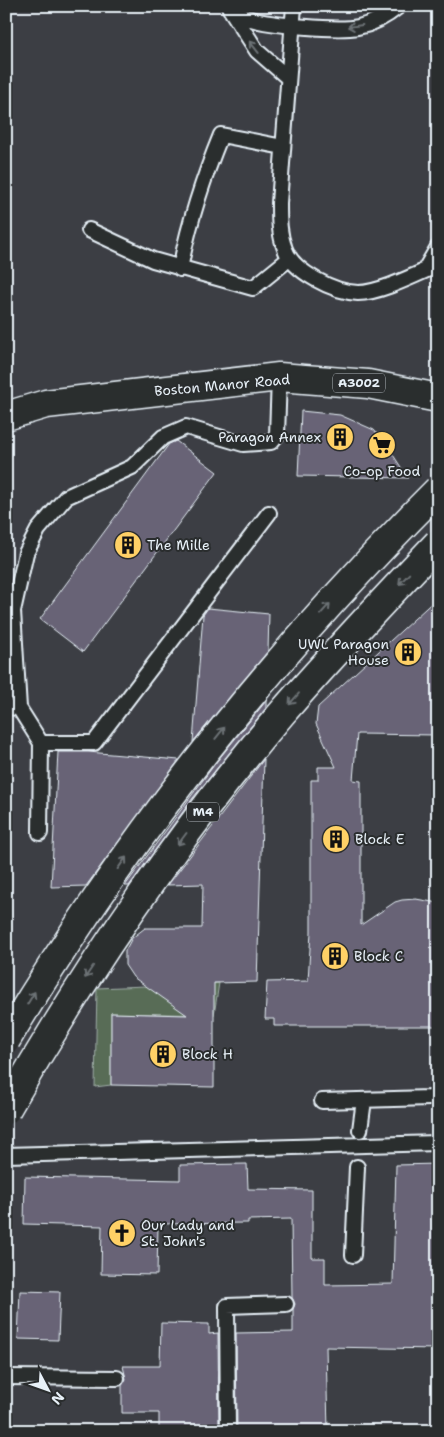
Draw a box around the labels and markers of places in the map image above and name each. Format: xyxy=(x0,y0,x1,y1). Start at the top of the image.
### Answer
building icon: Paragon Annex xyxy=(325,422,355,452)
place label: Paragon Annex xyxy=(218,428,321,446)
supermarket icon: Co-op Food xyxy=(367,430,397,460)
place label: Co-op Food xyxy=(344,462,421,480)
building icon: The Mille xyxy=(113,530,143,560)
place label: The Mille xyxy=(147,536,210,554)
place label: UWL Paragon House xyxy=(298,635,389,669)
building icon: UWL Paragon House xyxy=(393,637,423,667)
building icon: Block E xyxy=(321,824,351,854)
place label: Block E xyxy=(355,830,405,848)
building icon: Block C xyxy=(320,941,350,971)
place label: Block C xyxy=(354,947,403,965)
building icon: Block H xyxy=(148,1039,178,1069)
place label: Block H xyxy=(182,1045,233,1063)
place label: Our Lady and St. John's xyxy=(141,1216,234,1250)
church icon: Our Lady and St. John's xyxy=(107,1218,137,1248)

